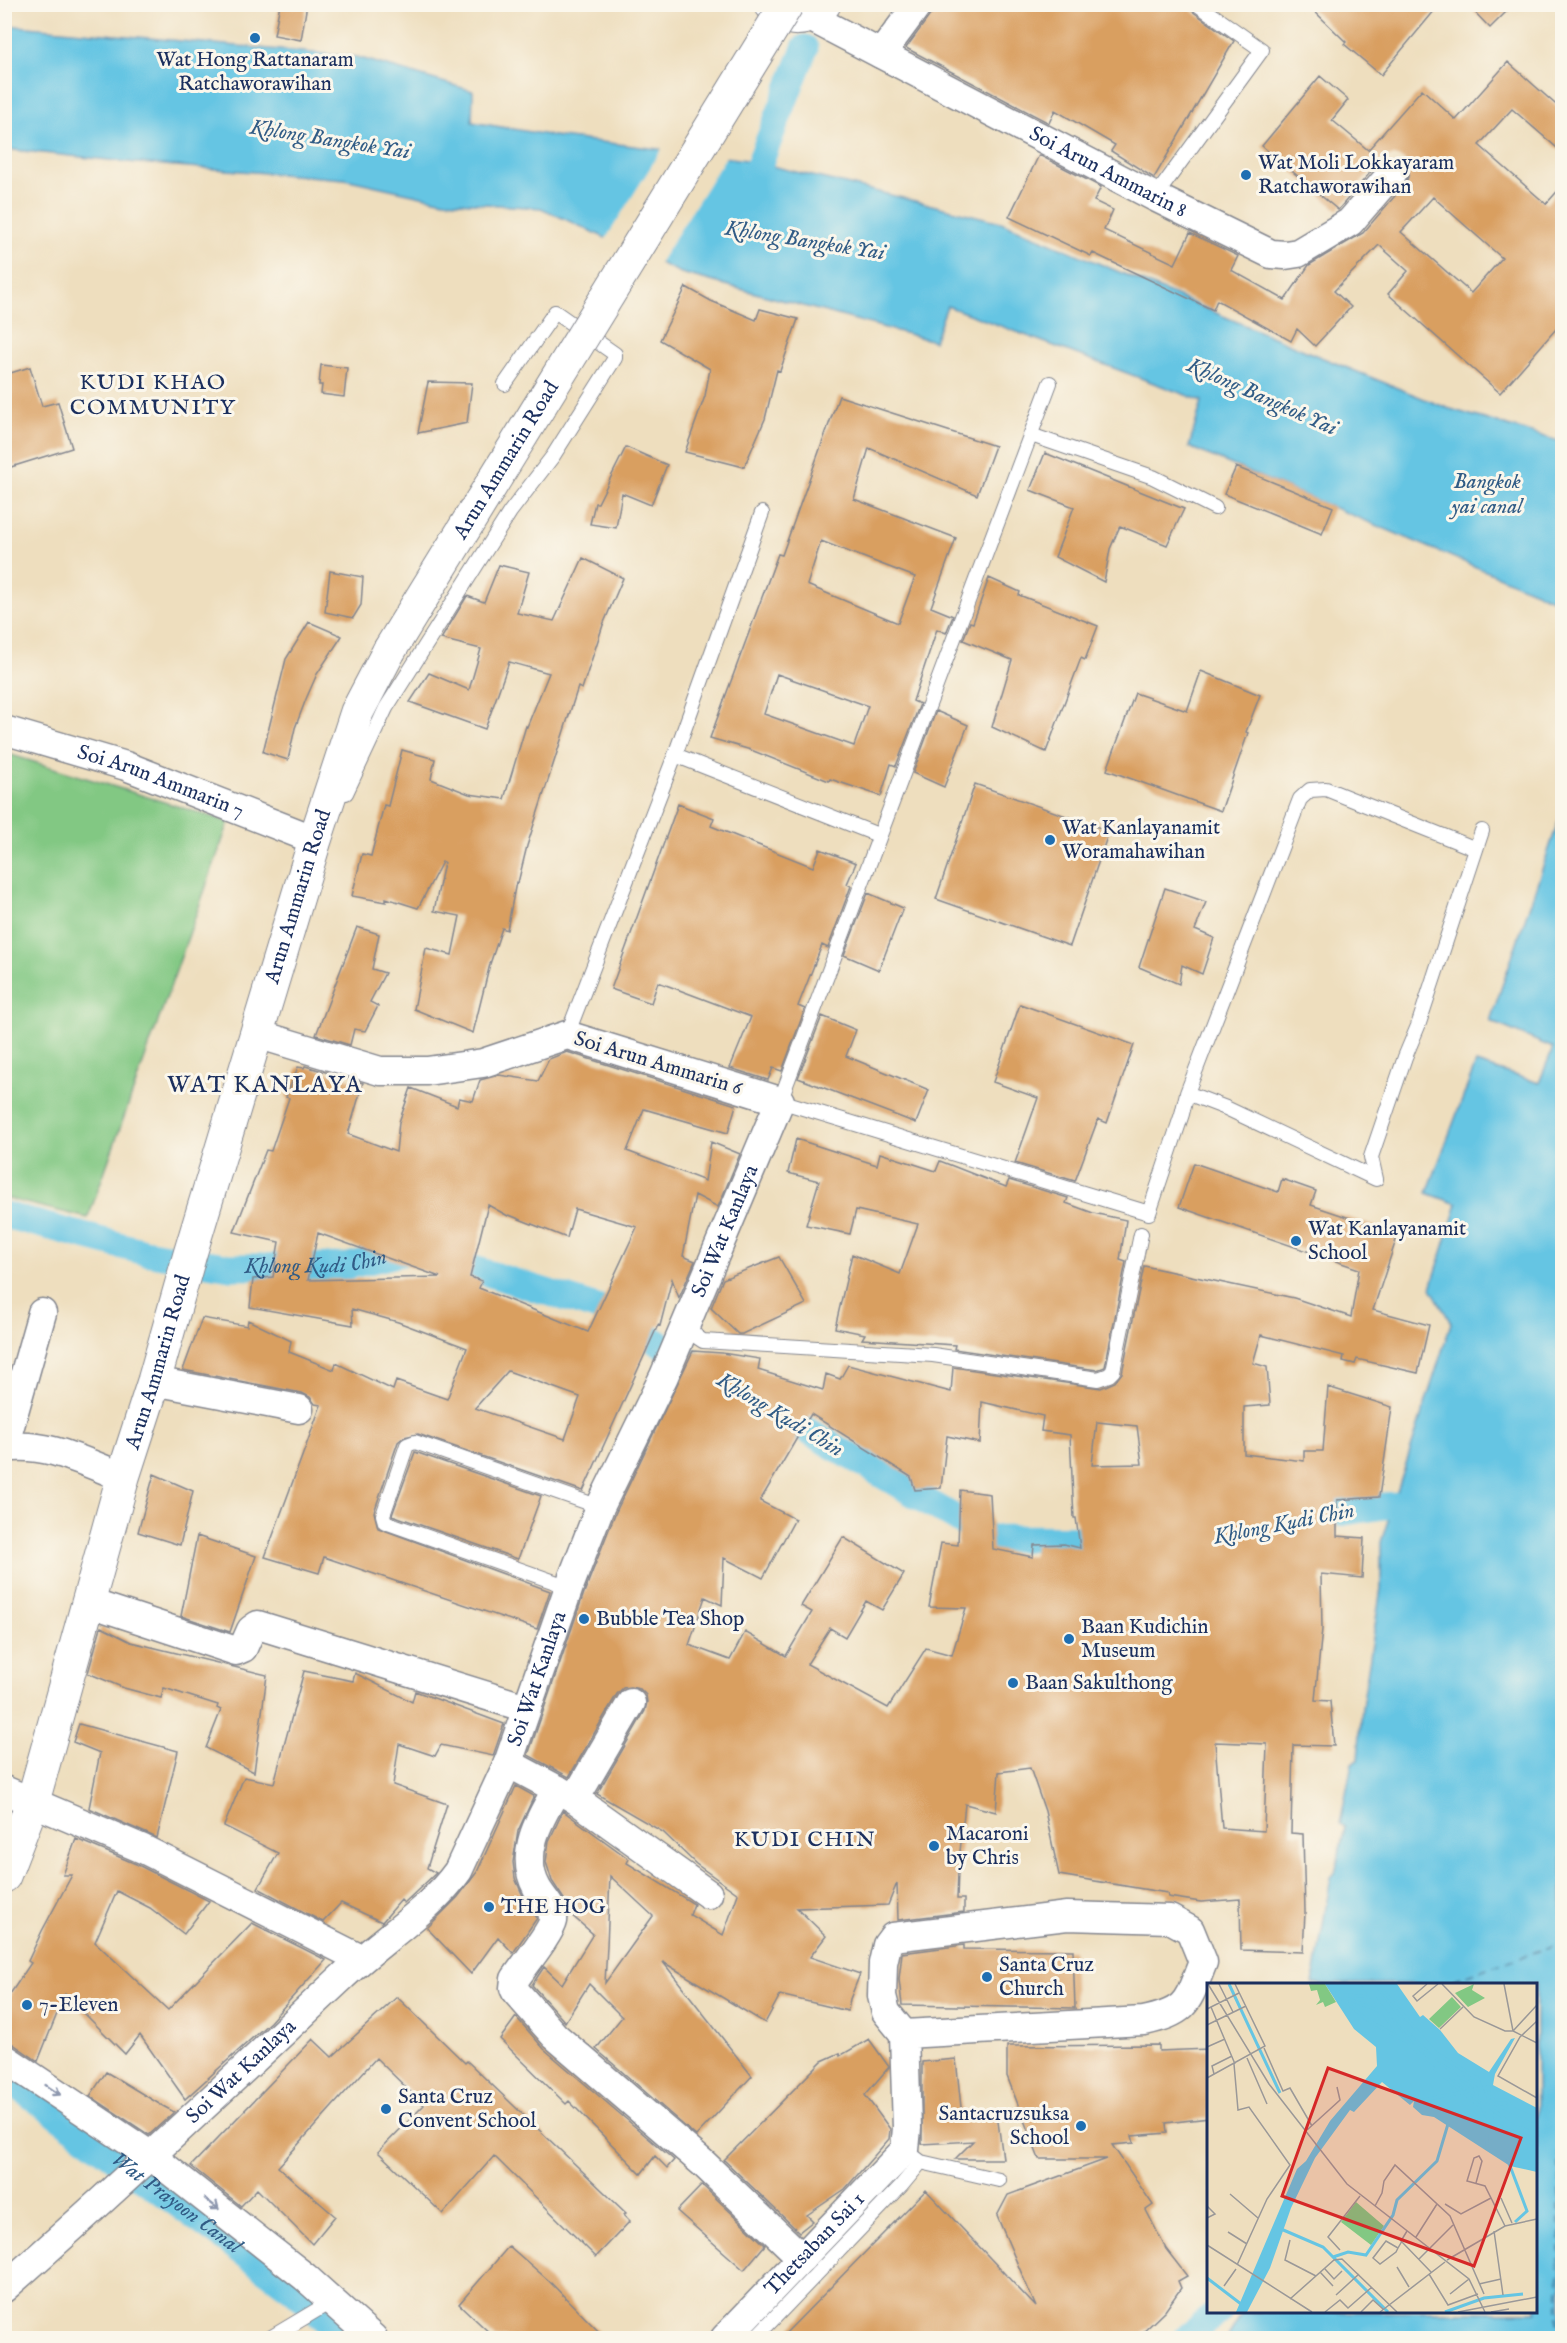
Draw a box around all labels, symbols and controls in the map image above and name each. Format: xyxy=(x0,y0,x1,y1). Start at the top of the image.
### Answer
marker: Wat Hong Rattanaram Ratchaworawihan xyxy=(248,31,262,45)
place label: Wat Hong Rattanaram Ratchaworawihan xyxy=(156,47,354,98)
water label: Khlong Bangkok Yai xyxy=(247,113,414,167)
street label: Soi Arun Ammarin 8 xyxy=(1025,120,1191,224)
place label: Wat Moli Lokkayaram Ratchaworawihan xyxy=(1258,150,1454,201)
marker: Wat Moli Lokkayaram Ratchaworawihan xyxy=(1239,168,1253,182)
water label: Khlong Bangkok Yai xyxy=(722,214,889,268)
water label: Khlong Bangkok Yai xyxy=(1182,351,1343,443)
district label: KUDI KHAO COMMUNITY xyxy=(70,369,236,422)
street label: Arun Ammarin Road xyxy=(447,375,566,545)
water label: Bangkok yai canal xyxy=(1449,468,1524,521)
street label: Soi Arun Ammarin 7 xyxy=(74,739,248,824)
street label: Arun Ammarin Road xyxy=(259,805,338,988)
place label: Wat Kanlayanamit Woramahawihan xyxy=(1062,815,1220,866)
marker: Wat Kanlayanamit Woramahawihan xyxy=(1043,833,1057,847)
street label: Soi Arun Ammarin 6 xyxy=(571,1026,746,1103)
district label: WAT KANLAYA xyxy=(167,1070,363,1101)
street label: Soi Wat Kanlaya xyxy=(685,1160,765,1301)
place label: Wat Kanlayanamit School xyxy=(1308,1216,1466,1267)
marker: Wat Kanlayanamit School xyxy=(1289,1234,1303,1248)
water label: Khlong Kudi Chin xyxy=(243,1243,390,1281)
street label: Arun Ammarin Road xyxy=(119,1271,197,1454)
water label: Khlong Kudi Chin xyxy=(711,1366,848,1464)
water label: Khlong Kudi Chin xyxy=(1210,1497,1357,1552)
place label: Bubble Tea Shop xyxy=(596,1606,744,1633)
street label: Soi Wat Kanlaya xyxy=(501,1607,573,1750)
marker: Bubble Tea Shop xyxy=(577,1612,591,1626)
place label: Baan Kudichin Museum xyxy=(1081,1614,1209,1665)
marker: Baan Kudichin Museum xyxy=(1062,1632,1076,1646)
place label: Baan Sakulthong xyxy=(1025,1670,1173,1697)
marker: Baan Sakulthong xyxy=(1006,1676,1020,1690)
place label: Macaroni by Chris xyxy=(946,1821,1029,1872)
district label: KUDI CHIN xyxy=(734,1826,876,1854)
marker: Macaroni by Chris xyxy=(927,1839,941,1853)
place label: THE HOG xyxy=(501,1894,606,1921)
marker: THE HOG xyxy=(482,1900,496,1914)
place label: Santa Cruz Church xyxy=(999,1952,1094,2003)
marker: Santa Cruz Church xyxy=(980,1970,994,1984)
inset map xyxy=(1207,1983,1537,2313)
place label: 7-Eleven xyxy=(39,1992,118,2019)
marker: 7-Eleven xyxy=(20,1998,34,2012)
street label: Soi Wat Kanlaya xyxy=(180,2013,303,2130)
place label: Santa Cruz Convent School xyxy=(398,2084,536,2135)
one-way arrow xyxy=(44,2085,61,2097)
place label: Santacruzsuksa School xyxy=(938,2101,1070,2152)
marker: Santa Cruz Convent School xyxy=(379,2102,393,2116)
marker: Santacruzsuksa School xyxy=(1074,2119,1088,2133)
water label: Wat Prayoon Canal xyxy=(106,2146,248,2262)
street label: Thetsaban Sai 1 xyxy=(759,2186,871,2302)
one-way arrow xyxy=(203,2197,219,2210)

